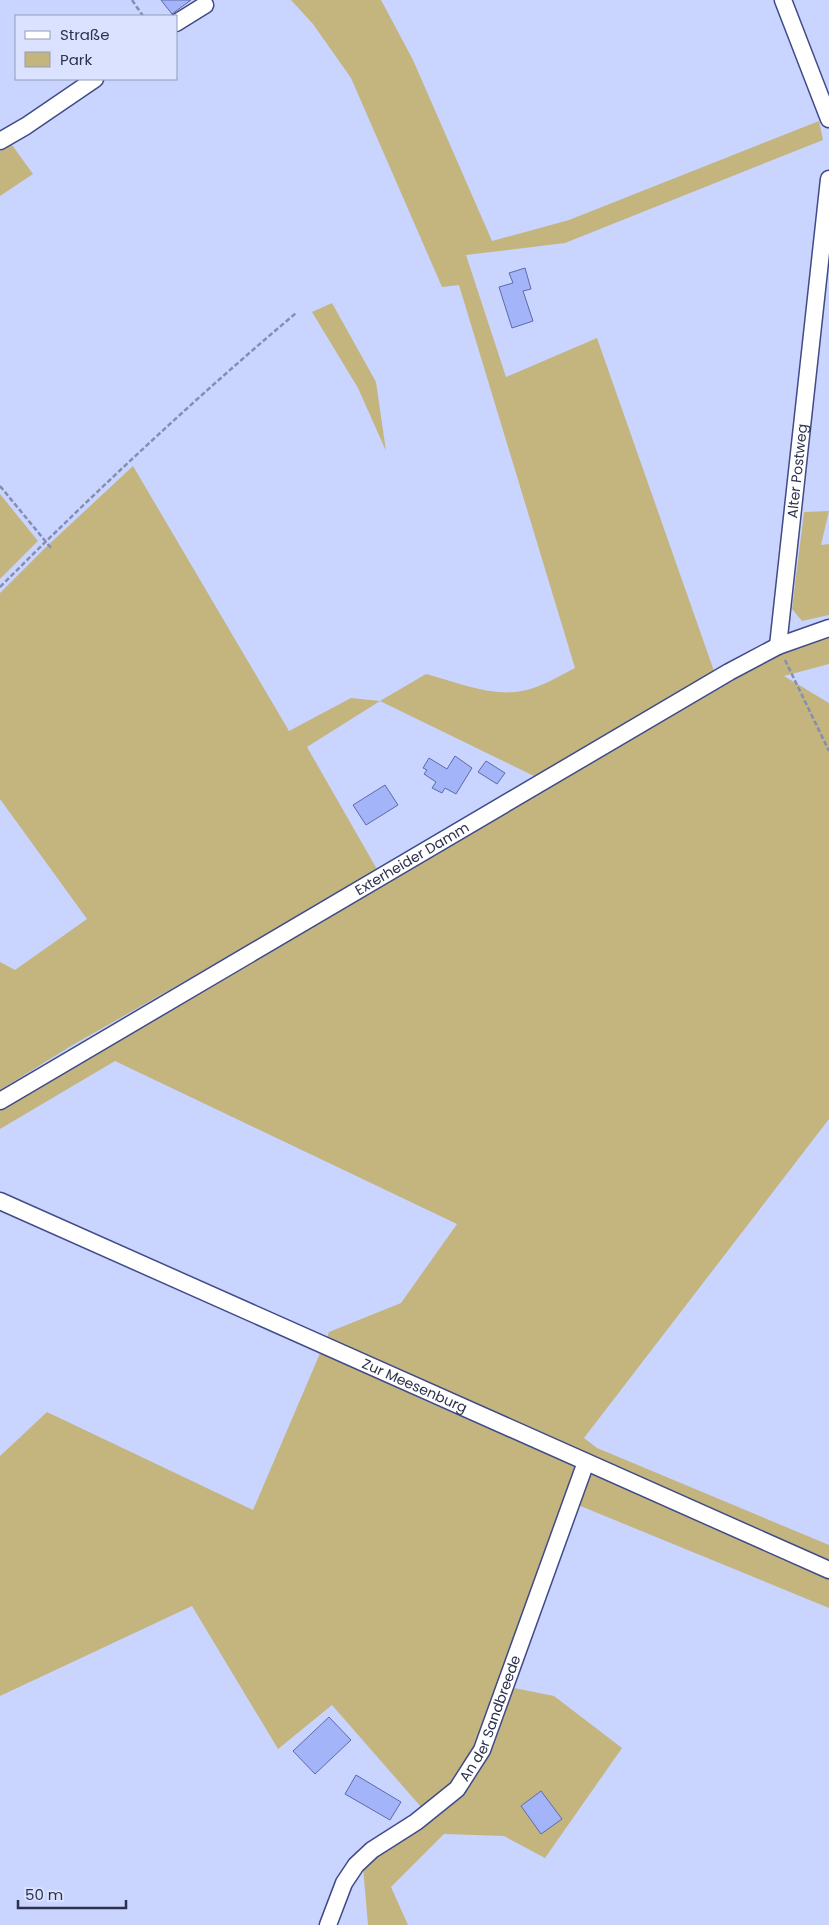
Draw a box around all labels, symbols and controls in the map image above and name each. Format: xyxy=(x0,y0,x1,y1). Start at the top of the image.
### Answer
legend xyxy=(15,15,178,80)
text: Straße xyxy=(60,24,110,45)
text: Park xyxy=(60,49,92,70)
street label: Alter Postweg xyxy=(782,423,812,519)
street label: Exterheider Damm xyxy=(351,817,473,900)
street label: Zur Meesenburg xyxy=(359,1353,470,1418)
street label: An der Sandbreede xyxy=(454,1652,526,1785)
scale bar xyxy=(18,1878,125,1910)
text: 50 m xyxy=(25,1884,63,1905)

